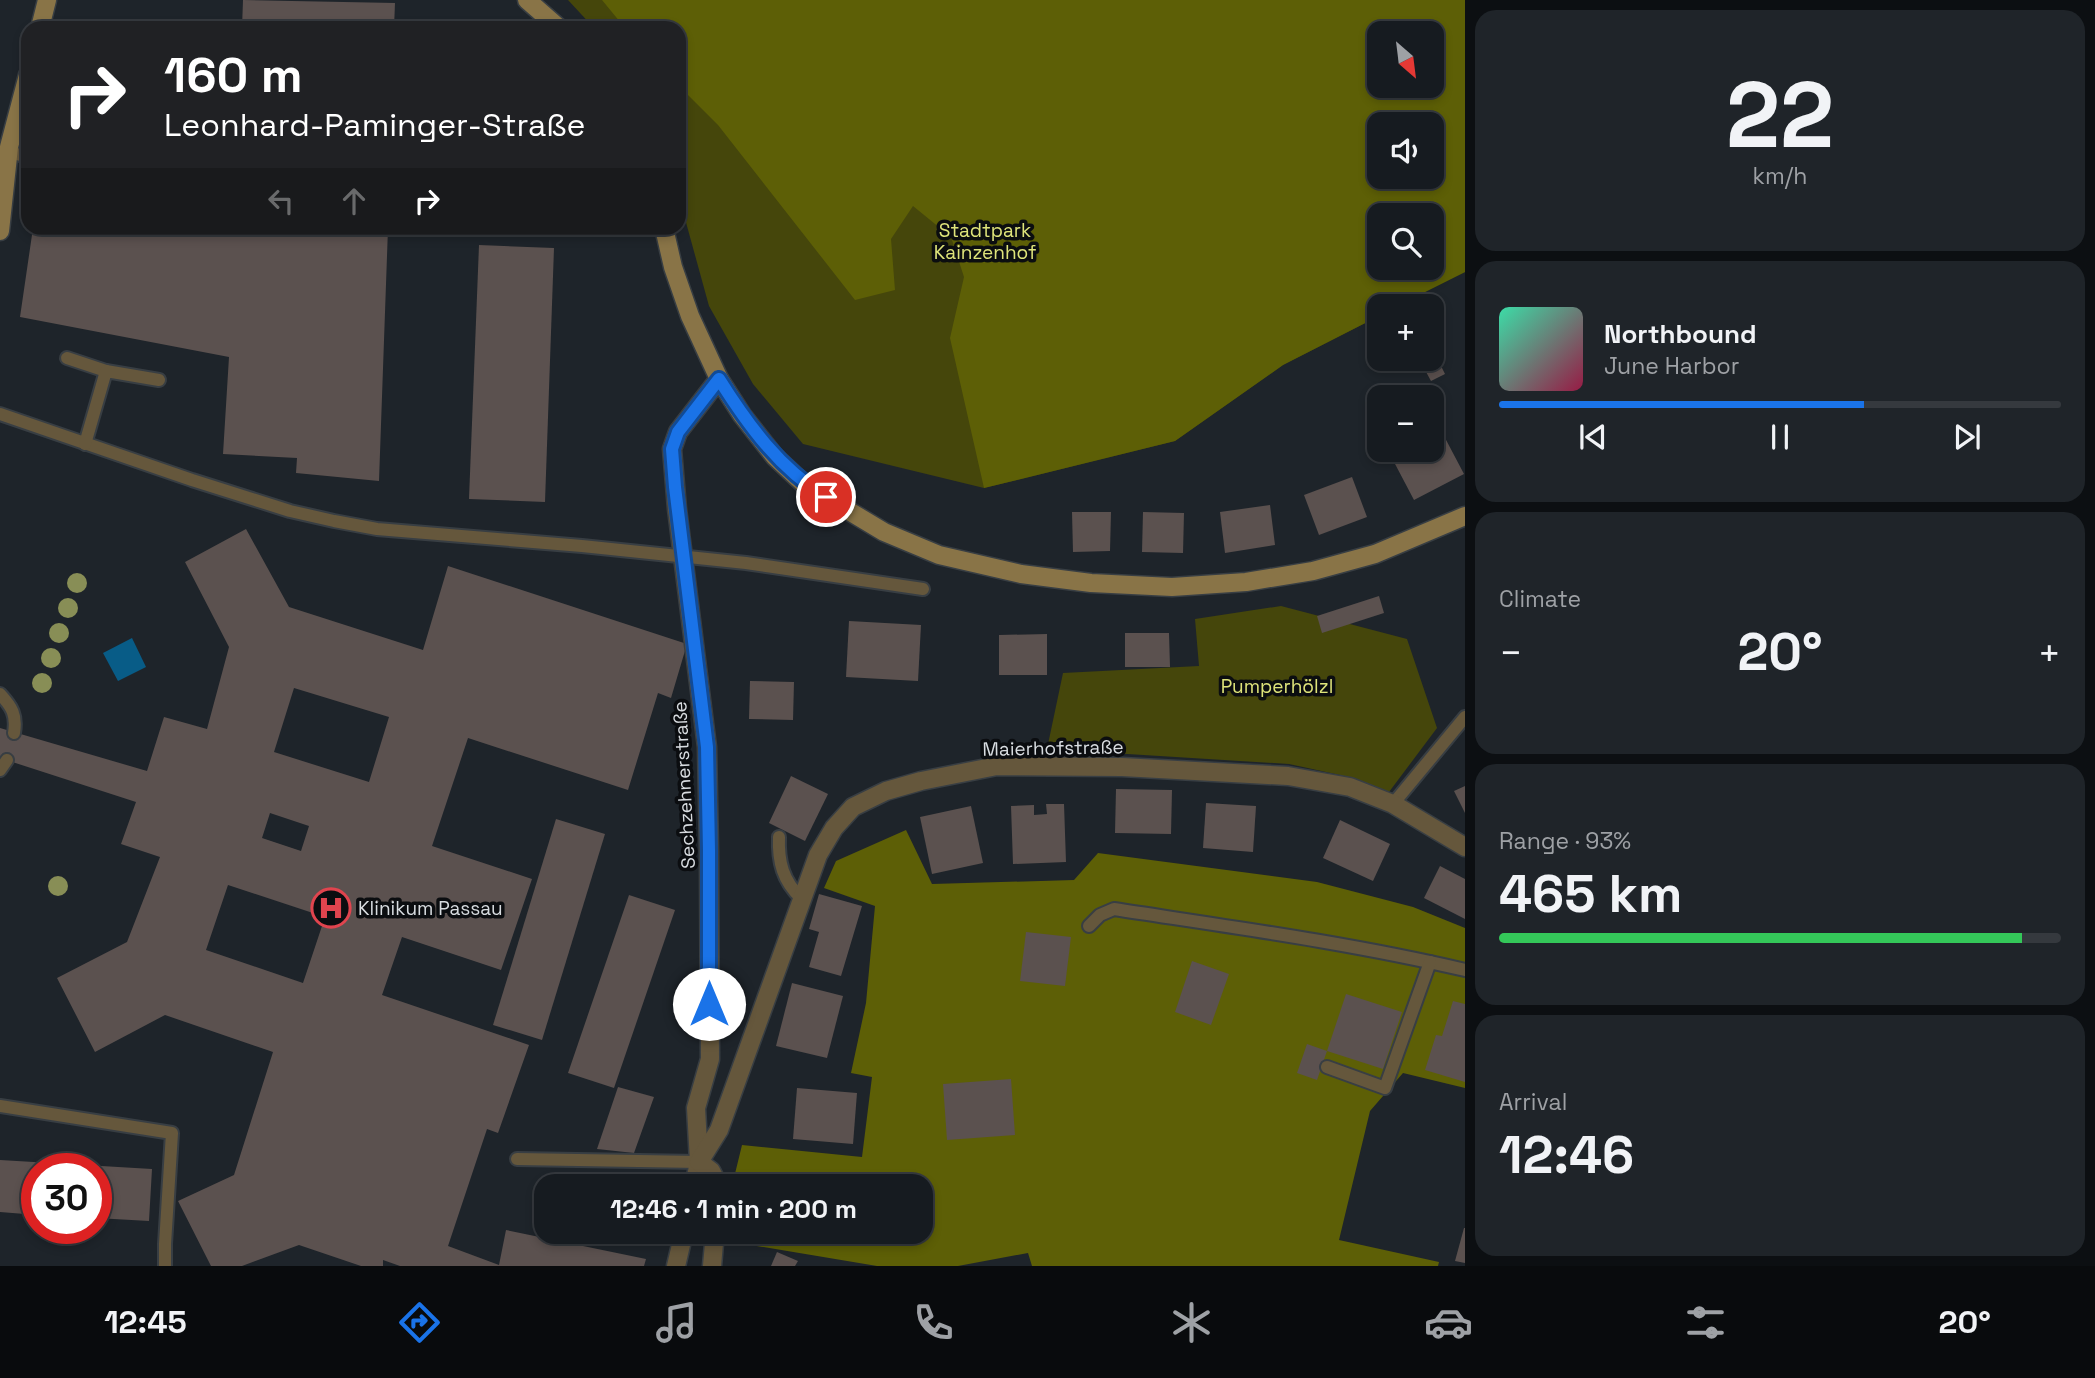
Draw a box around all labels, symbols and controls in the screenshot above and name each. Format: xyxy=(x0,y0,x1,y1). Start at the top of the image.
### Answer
north arrow xyxy=(1367,21,1444,98)
map controls xyxy=(1367,21,1444,462)
text: 160 m xyxy=(164,44,302,106)
icon: right xyxy=(49,49,140,140)
text: 22 xyxy=(1726,57,1834,174)
text: Leonhard-Paminger-Straße xyxy=(164,105,585,145)
button: sound xyxy=(1367,112,1444,189)
text: km/h xyxy=(1753,161,1807,191)
icon: left xyxy=(262,182,300,220)
icon: ahead xyxy=(335,182,373,220)
icon: right xyxy=(408,182,446,220)
button: search xyxy=(1367,203,1444,280)
park label: Stadtpark Kainzenhof xyxy=(934,218,1036,265)
button: + xyxy=(1367,294,1444,371)
text: Northbound xyxy=(1604,317,1757,351)
text: June Harbor xyxy=(1604,351,1739,381)
button: − xyxy=(1367,385,1444,462)
icon: previous xyxy=(1574,418,1612,456)
icon: pause xyxy=(1761,418,1799,456)
icon: next xyxy=(1948,418,1986,456)
pin xyxy=(796,467,856,527)
icon: arrive xyxy=(807,478,845,516)
text: Climate xyxy=(1499,584,1581,614)
text: 20° xyxy=(1737,619,1823,685)
text: − xyxy=(1499,629,1523,677)
text: + xyxy=(2037,629,2061,677)
park label: Pumperhölzl xyxy=(1221,674,1333,699)
street label: Sechzehnerstraße xyxy=(667,701,701,869)
street label: Maierhofstraße xyxy=(982,734,1124,762)
text: Range · 93% xyxy=(1499,826,1631,856)
text: 465 km xyxy=(1499,861,1682,927)
hospital icon: Klinikum Passau xyxy=(310,887,352,929)
place label: Klinikum Passau xyxy=(358,896,503,921)
position arrow xyxy=(672,967,746,1041)
text: Arrival xyxy=(1499,1087,1567,1117)
text: 12:46 xyxy=(1499,1122,1634,1188)
speed limit sign: 30 xyxy=(21,1153,112,1244)
text: 12:46 · 1 min · 200 m xyxy=(610,1192,857,1226)
icon: directions xyxy=(395,1298,444,1347)
icon: music xyxy=(652,1298,701,1347)
icon: phone xyxy=(909,1298,958,1347)
icon: climate xyxy=(1167,1298,1216,1347)
icon: car xyxy=(1424,1298,1473,1347)
icon: filters xyxy=(1681,1298,1730,1347)
text: 12:45 xyxy=(104,1302,187,1342)
text: 20° xyxy=(1938,1302,1991,1342)

